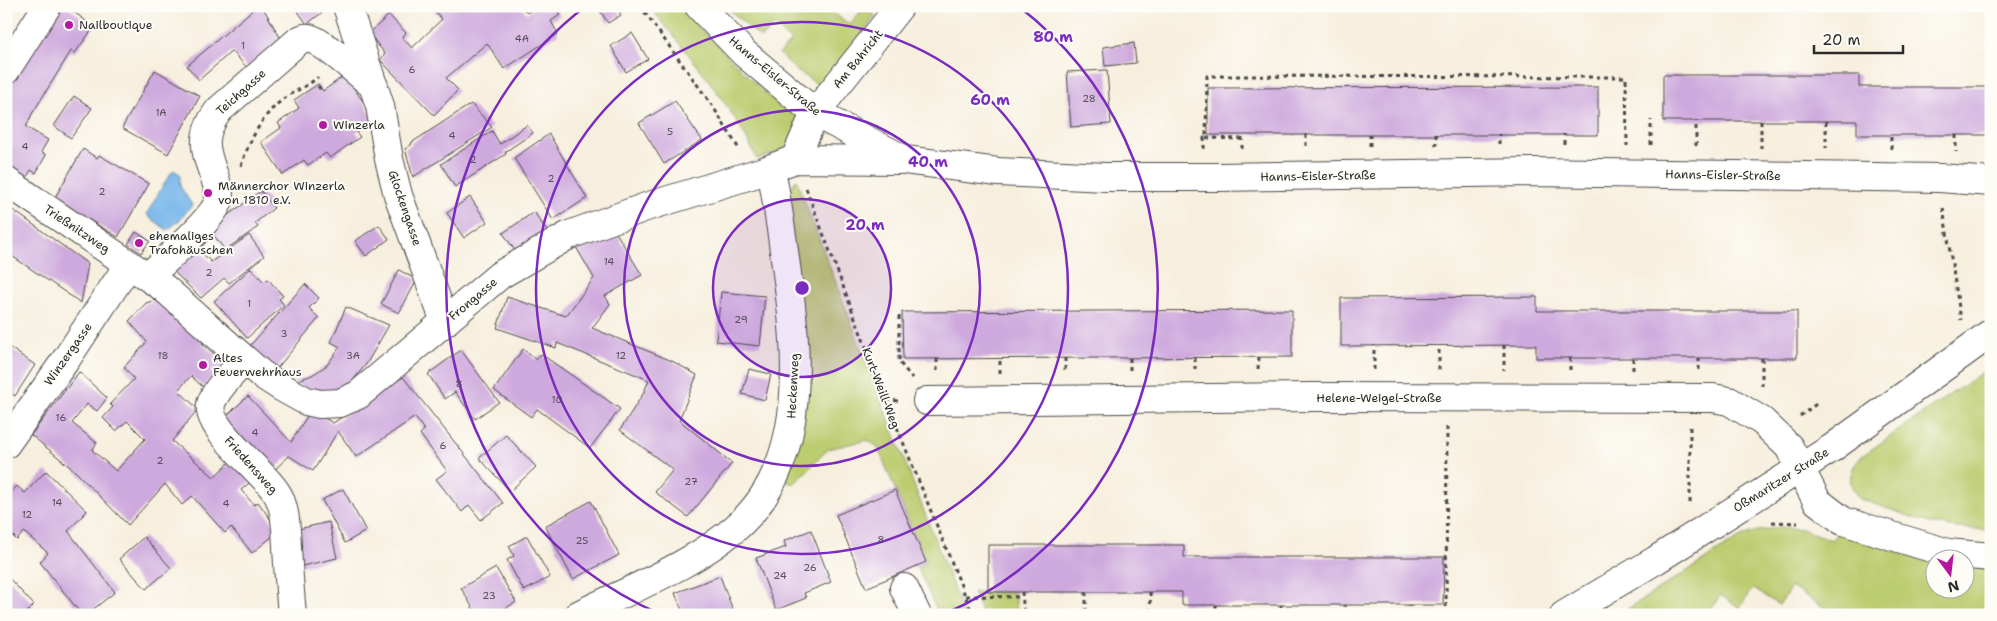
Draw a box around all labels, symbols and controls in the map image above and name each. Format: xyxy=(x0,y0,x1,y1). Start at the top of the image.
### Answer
place label: Nailboutique xyxy=(79,17,153,33)
marker: Nailboutique xyxy=(63,19,75,31)
scale bar xyxy=(1814,22,1903,54)
street label: Am Bahricht xyxy=(829,26,887,92)
text: 80 m xyxy=(1033,27,1073,47)
text: 20 m xyxy=(1822,30,1861,50)
house number: 4A xyxy=(515,32,529,45)
street label: Hanns-Eisler-Straße xyxy=(725,33,825,119)
house number: 1 xyxy=(241,39,245,52)
house number: 6 xyxy=(409,63,416,76)
street label: Teichgasse xyxy=(213,65,269,119)
text: 60 m xyxy=(970,90,1010,110)
house number: 28 xyxy=(1082,92,1096,105)
house number: 1A xyxy=(155,106,167,119)
place label: Winzerla xyxy=(333,117,385,133)
marker: Winzerla xyxy=(317,119,329,131)
house number: 5 xyxy=(667,125,673,138)
house number: 4 xyxy=(449,129,456,142)
house number: 4 xyxy=(22,140,29,153)
text: 40 m xyxy=(908,152,948,172)
house number: 2 xyxy=(470,153,477,166)
street label: Hanns-Eisler-Straße xyxy=(1665,166,1781,184)
street label: Hanns-Eisler-Straße xyxy=(1260,167,1376,185)
street label: Glockengasse xyxy=(385,168,425,248)
house number: 2 xyxy=(548,172,555,185)
place label: Männerchor Winzerla von 1810 e.V. xyxy=(218,178,345,208)
house number: 2 xyxy=(99,185,106,198)
marker: Männerchor Winzerla von 1810 e.V. xyxy=(202,187,214,199)
street label: Trießnitzweg xyxy=(41,201,113,257)
text: 20 m xyxy=(845,215,885,235)
place label: ehemaliges Trafohäuschen xyxy=(149,228,233,258)
marker: ehemaliges Trafohäuschen xyxy=(133,237,145,249)
house number: 14 xyxy=(604,255,614,268)
house number: 2 xyxy=(206,266,213,279)
street label: Frongasse xyxy=(445,274,501,324)
centre of rings xyxy=(793,279,811,297)
house number: 1 xyxy=(247,297,251,310)
house number: 29 xyxy=(734,313,748,326)
street label: Winzergasse xyxy=(40,319,96,389)
house number: 3 xyxy=(281,327,288,340)
street label: Kurt-Weill-Weg xyxy=(858,345,904,431)
house number: 18 xyxy=(157,349,169,362)
house number: 3A xyxy=(346,349,360,362)
house number: 12 xyxy=(616,349,626,362)
place label: Altes Feuerwehrhaus xyxy=(213,350,302,380)
street label: Heckenweg xyxy=(783,353,803,419)
marker: Altes Feuerwehrhaus xyxy=(197,359,209,371)
house number: 8 xyxy=(456,377,463,390)
street label: Helene-Weigel-Straße xyxy=(1316,390,1442,406)
house number: 10 xyxy=(552,393,562,406)
house number: 16 xyxy=(56,411,66,424)
house number: 4 xyxy=(252,426,259,439)
street label: Friedensweg xyxy=(221,433,281,497)
house number: 6 xyxy=(440,439,447,452)
street label: Oßmaritzer Straße xyxy=(1730,444,1832,516)
house number: 2 xyxy=(157,454,164,467)
house number: 27 xyxy=(684,475,698,488)
house number: 14 xyxy=(52,496,62,509)
house number: 4 xyxy=(223,497,230,510)
house number: 12 xyxy=(22,508,32,521)
house number: 8 xyxy=(878,533,885,546)
house number: 25 xyxy=(576,534,588,547)
north arrow xyxy=(1924,548,1974,598)
house number: 26 xyxy=(803,561,817,574)
house number: 24 xyxy=(773,569,787,582)
text: N xyxy=(1946,576,1961,597)
house number: 23 xyxy=(482,589,496,602)

